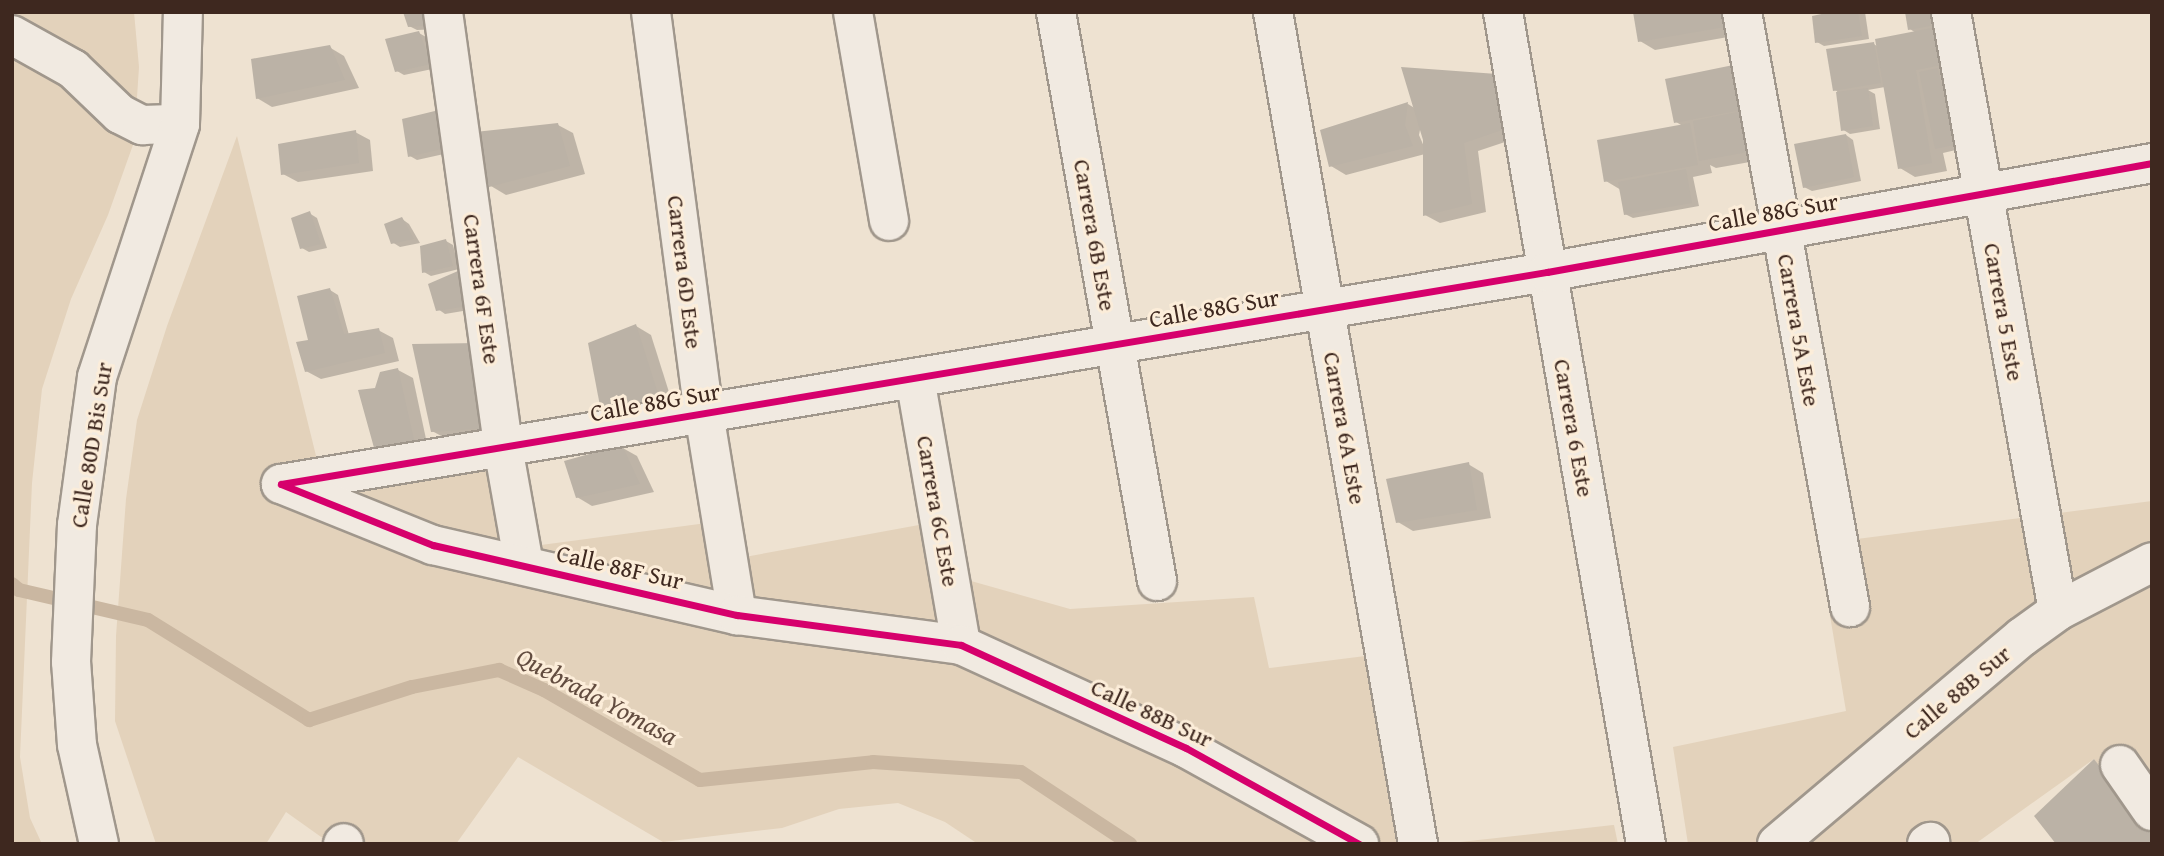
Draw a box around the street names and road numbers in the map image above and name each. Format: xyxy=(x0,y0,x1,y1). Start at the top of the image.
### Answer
street label: Carrera 6B Este xyxy=(1068,157,1122,313)
street label: Calle 88G Sur xyxy=(1706,186,1840,238)
street label: Carrera 6D Este xyxy=(661,194,709,350)
street label: Carrera 6F Este xyxy=(457,212,507,366)
street label: Carrera 5 Este xyxy=(1978,241,2030,383)
street label: Carrera 5A Este xyxy=(1771,252,1827,408)
street label: Calle 88G Sur xyxy=(1147,282,1281,334)
street label: Carrera 6A Este xyxy=(1317,350,1373,506)
street label: Carrera 6 Este xyxy=(1548,357,1600,499)
street label: Calle 80D Bis Sur xyxy=(64,360,118,530)
street label: Calle 88G Sur xyxy=(588,376,722,428)
street label: Carrera 6C Este xyxy=(911,433,965,589)
street label: Calle 88F Sur xyxy=(554,538,686,596)
street label: Calle 88B Sur xyxy=(1898,639,2016,745)
street label: Calle 88B Sur xyxy=(1087,672,1217,754)

